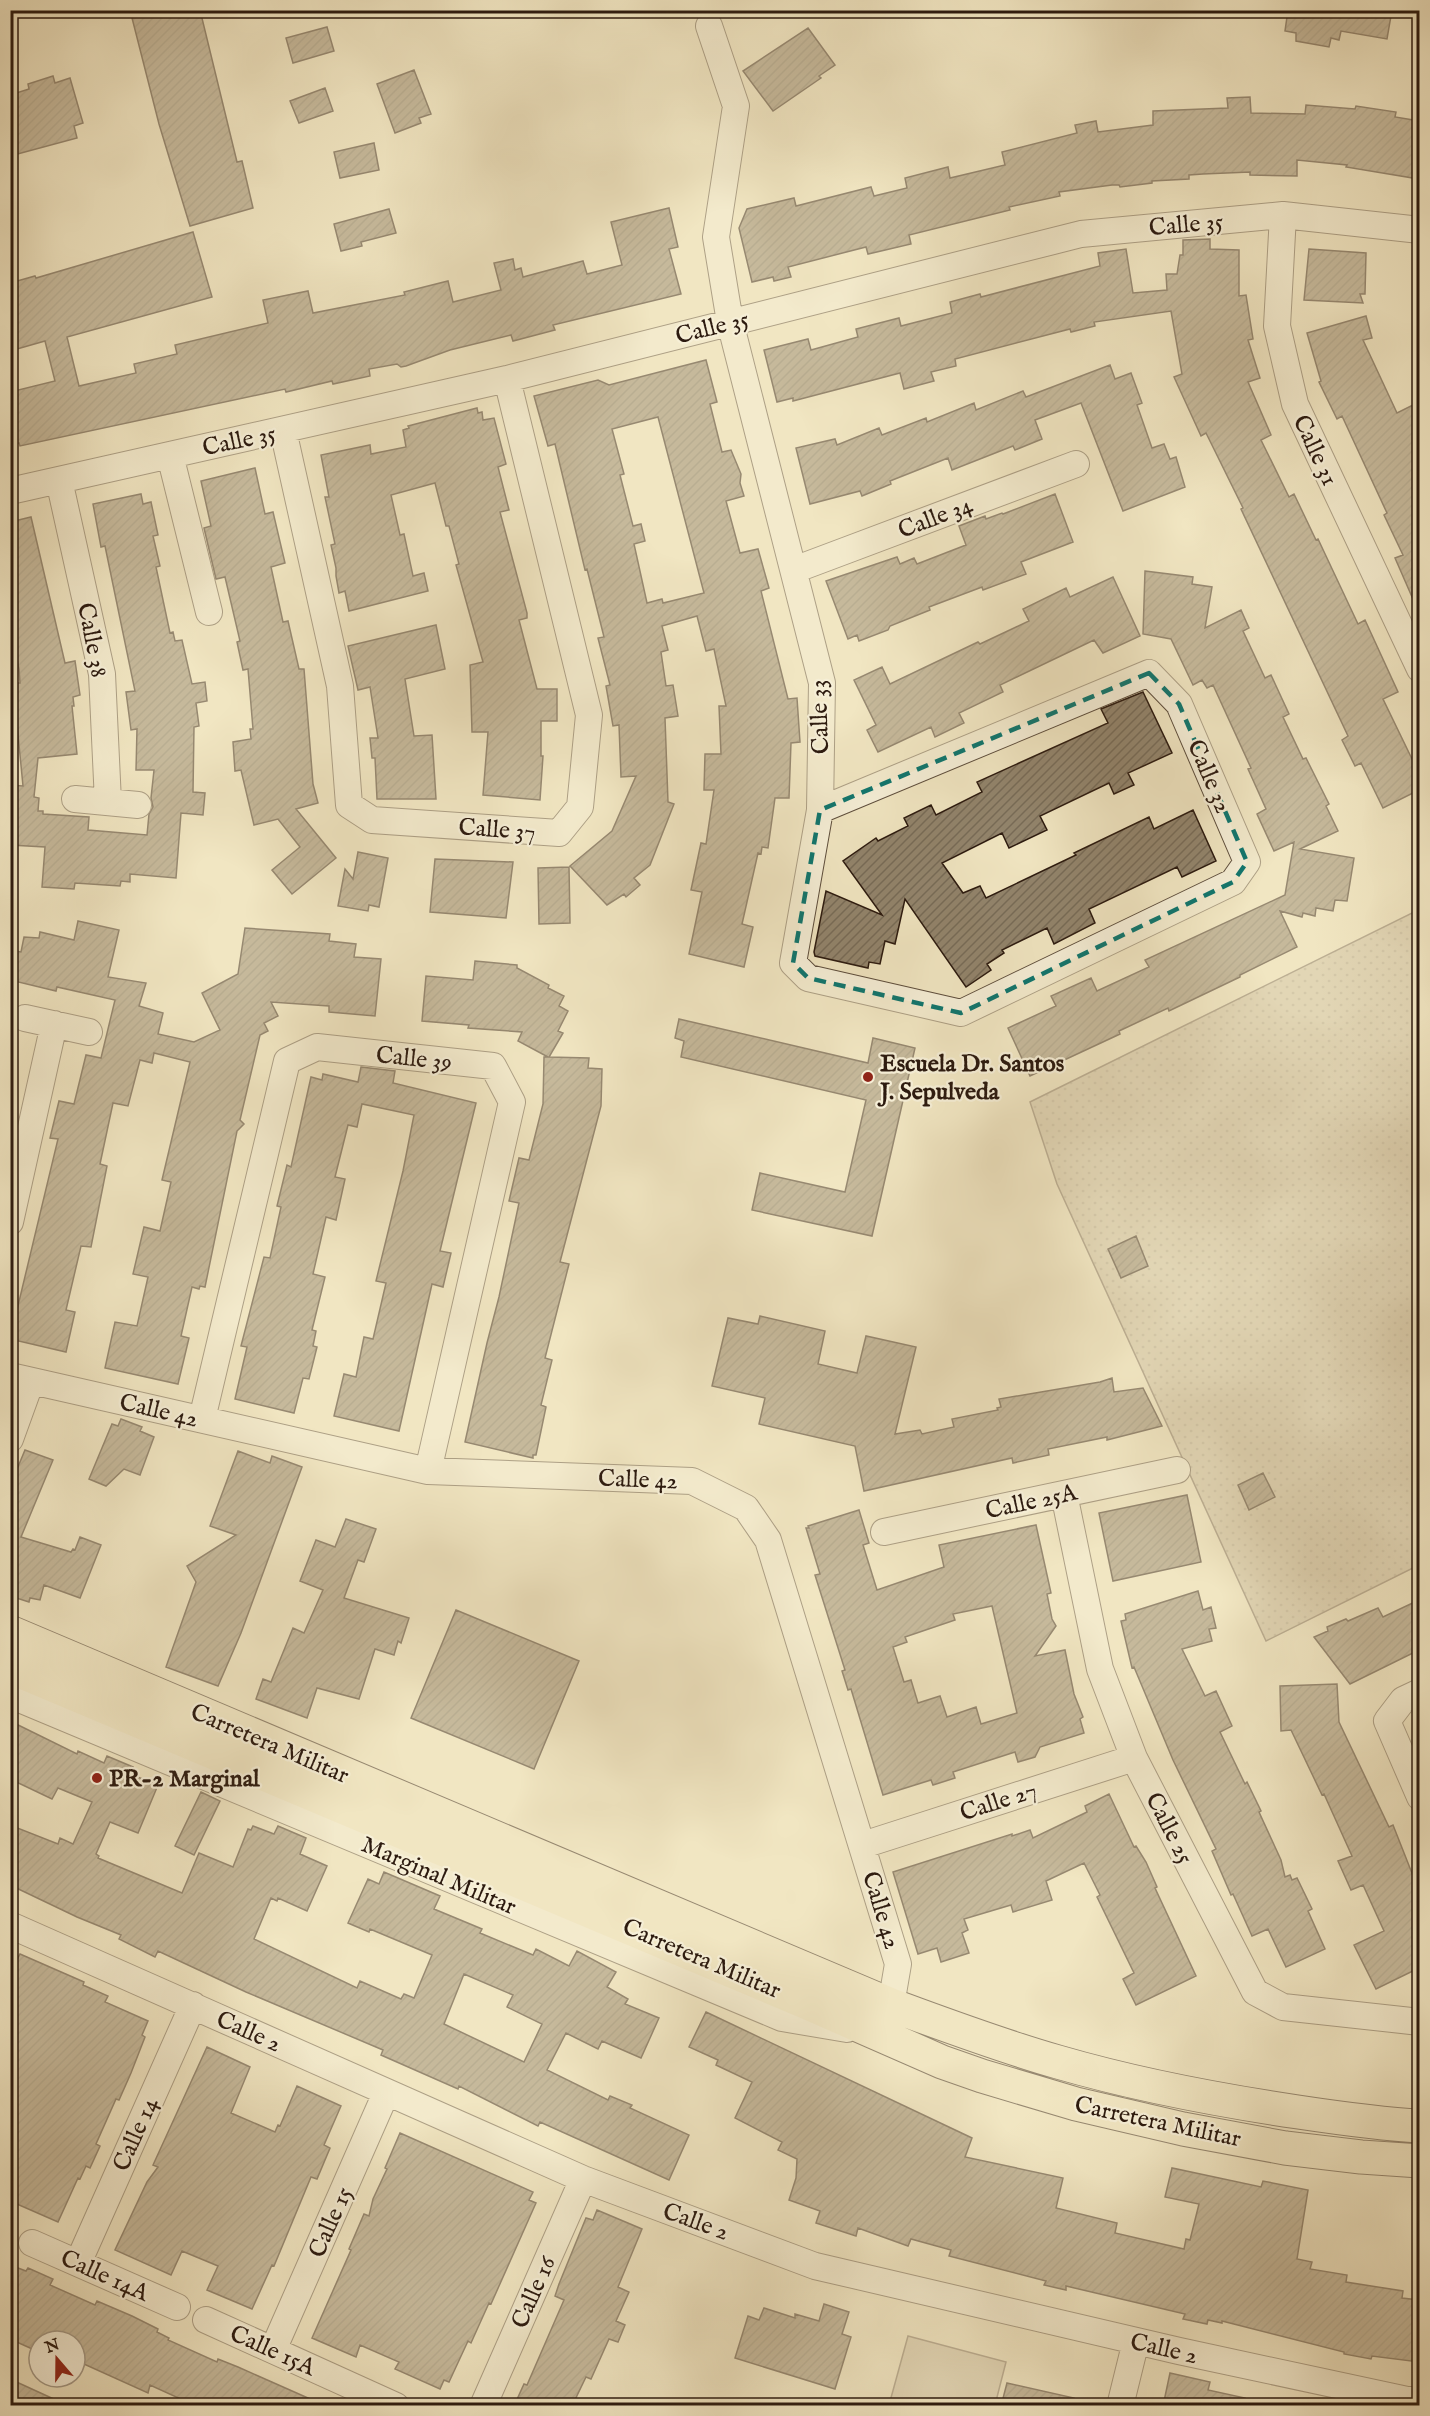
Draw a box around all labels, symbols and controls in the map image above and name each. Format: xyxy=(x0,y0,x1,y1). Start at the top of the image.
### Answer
street label: Calle 35 xyxy=(1148,207,1225,244)
street label: Calle 35 xyxy=(672,304,753,353)
street label: Calle 31 xyxy=(1285,410,1344,491)
street label: Calle 35 xyxy=(200,419,279,464)
street label: Calle 34 xyxy=(894,490,978,547)
street label: Calle 38 xyxy=(69,600,114,680)
street label: Calle 33 xyxy=(804,679,837,755)
street label: Calle 32 xyxy=(1179,735,1238,818)
street label: Calle 37 xyxy=(457,812,536,849)
street label: Calle 39 xyxy=(374,1040,453,1079)
place label: Escuela Dr. Santos J. Sepulveda xyxy=(877,1049,1065,1108)
marker: Escuela Dr. Santos J. Sepulveda xyxy=(861,1070,875,1084)
street label: Calle 42 xyxy=(116,1387,201,1436)
street label: Calle 42 xyxy=(598,1464,678,1497)
street label: Calle 25A xyxy=(983,1477,1081,1527)
street label: Carretera Militar xyxy=(185,1697,354,1792)
place label: PR-2 Marginal xyxy=(109,1764,260,1795)
marker: PR-2 Marginal xyxy=(90,1771,104,1785)
street label: Calle 27 xyxy=(956,1775,1041,1829)
street label: Calle 25 xyxy=(1137,1787,1200,1870)
street label: Marginal Militar xyxy=(356,1830,521,1923)
street label: Calle 42 xyxy=(854,1868,907,1953)
street label: Carretera Militar xyxy=(617,1912,786,2007)
street label: Calle 2 xyxy=(211,2004,286,2060)
street label: Carretera Militar xyxy=(1072,2090,1244,2155)
street label: Calle 14 xyxy=(106,2093,166,2176)
street label: Calle 15 xyxy=(302,2182,361,2263)
street label: Calle 2 xyxy=(658,2196,733,2249)
street label: Calle 14A xyxy=(55,2243,154,2310)
street label: Calle 16 xyxy=(505,2251,564,2334)
street label: Calle 15A xyxy=(225,2319,321,2384)
street label: Calle 2 xyxy=(1127,2327,1200,2372)
north arrow xyxy=(27,2329,87,2389)
text: N xyxy=(42,2335,63,2359)

